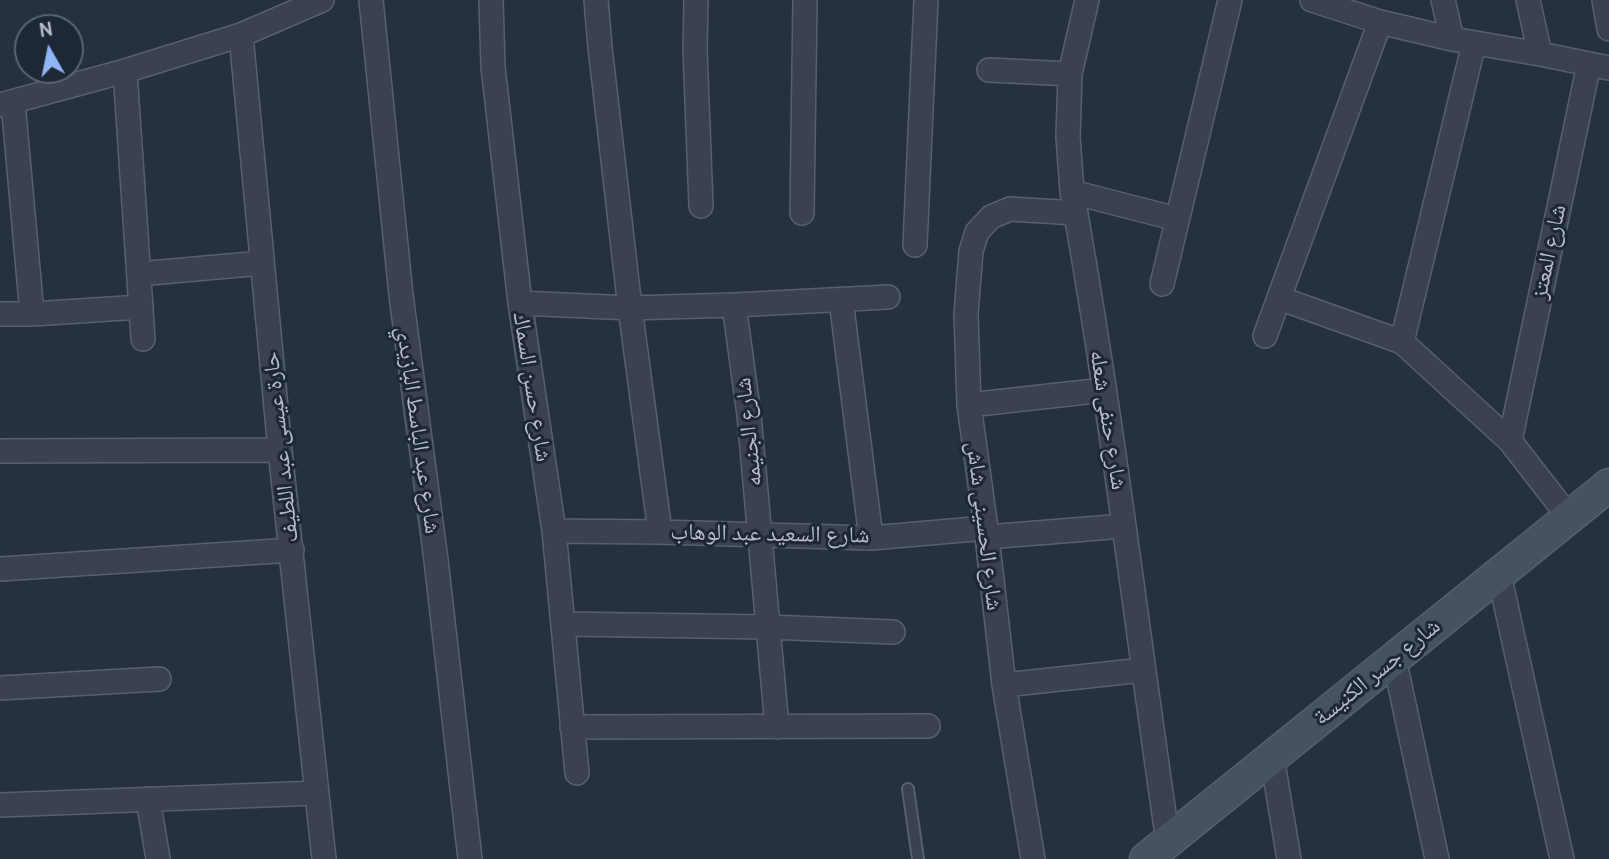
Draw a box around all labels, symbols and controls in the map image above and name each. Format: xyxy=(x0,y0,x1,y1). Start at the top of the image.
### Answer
north arrow xyxy=(14,14,84,84)
text: N xyxy=(38,17,54,42)
street label: شارع المعتز xyxy=(1526,202,1572,302)
street label: شارع حسن السماك xyxy=(507,310,557,464)
street label: شارع عبد الباسط البازيدي xyxy=(390,325,446,535)
street label: شارع حنفى شعله xyxy=(1083,348,1133,492)
street label: حارة عيسى عبد اللطيف xyxy=(257,350,305,544)
street label: شارع الجنيمه xyxy=(730,376,768,488)
street label: شارع الحسينى شاش xyxy=(960,440,1008,612)
street label: شارع السعيد عبد الوهاب xyxy=(670,518,870,550)
street label: شارع جسر الكنيسة xyxy=(1308,613,1446,731)

